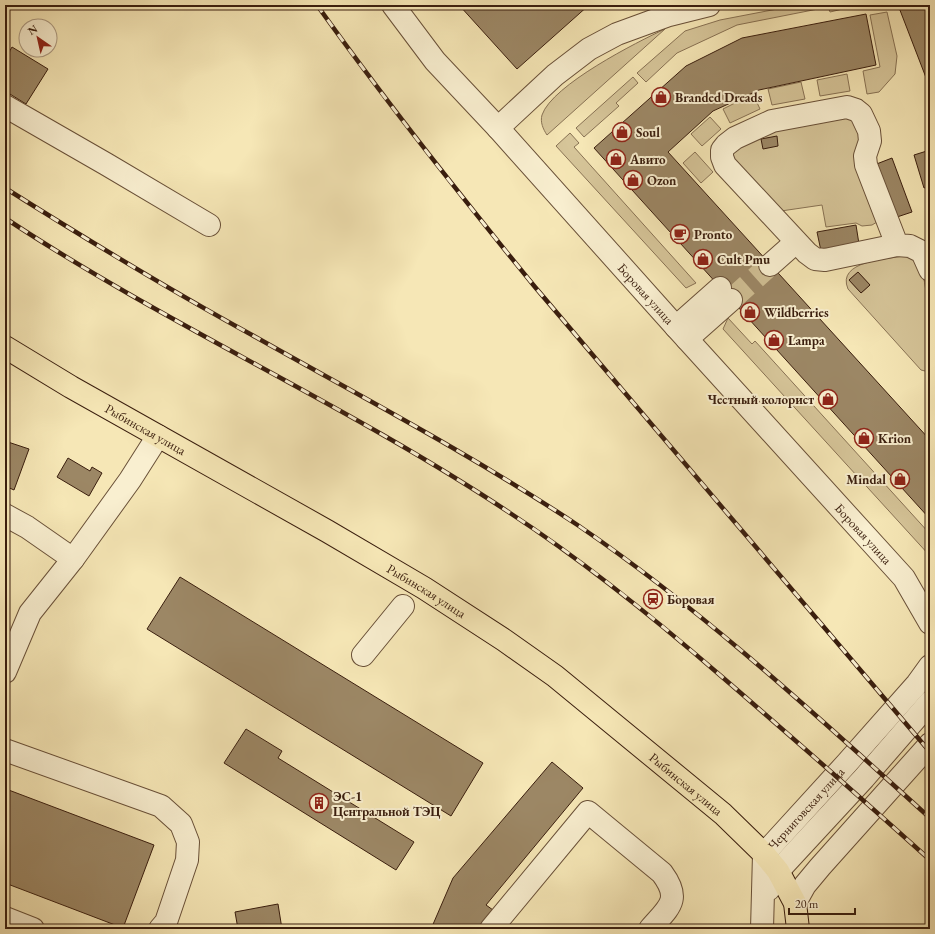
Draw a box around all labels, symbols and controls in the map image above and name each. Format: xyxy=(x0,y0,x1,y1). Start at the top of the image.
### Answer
north arrow xyxy=(18,18,58,58)
text: N xyxy=(25,21,40,38)
shop icon: Branded Dreads xyxy=(650,86,672,108)
place label: Branded Dreads xyxy=(675,89,763,106)
shop icon: Soul xyxy=(611,121,633,143)
place label: Soul xyxy=(636,124,660,141)
shop icon: Авито xyxy=(605,148,627,170)
place label: Авито xyxy=(629,151,666,168)
shop icon: Ozon xyxy=(622,169,644,191)
place label: Ozon xyxy=(647,172,677,189)
cafe icon: Pronto xyxy=(669,223,691,245)
place label: Pronto xyxy=(694,226,733,243)
shop icon: Cult Pmu xyxy=(692,248,714,270)
place label: Cult Pmu xyxy=(717,251,771,268)
street label: Боровая улица xyxy=(614,259,678,328)
shop icon: Wildberries xyxy=(739,301,761,323)
place label: Wildberries xyxy=(764,304,829,321)
shop icon: Lampa xyxy=(763,329,785,351)
place label: Lampa xyxy=(788,332,825,349)
shop icon: Честный колорист xyxy=(817,388,839,410)
place label: Честный колорист xyxy=(708,391,814,408)
street label: Рыбинская улица xyxy=(102,400,190,459)
shop icon: Krion xyxy=(853,427,875,449)
place label: Krion xyxy=(878,430,912,447)
shop icon: Mindal xyxy=(889,468,911,490)
place label: Mindal xyxy=(846,471,886,488)
street label: Боровая улица xyxy=(832,499,896,568)
street label: Рыбинская улица xyxy=(384,560,470,622)
station icon: Боровая xyxy=(642,588,664,610)
place label: Боровая xyxy=(667,591,714,608)
street label: Рыбинская улица xyxy=(646,749,727,819)
street label: Черниговская улица xyxy=(764,763,848,853)
place label: ЭС-1 Центральной ТЭЦ xyxy=(333,788,440,820)
building icon: ЭС-1 Центральной ТЭЦ xyxy=(308,792,330,814)
scale bar xyxy=(789,890,855,916)
text: 20 m xyxy=(795,896,819,912)

